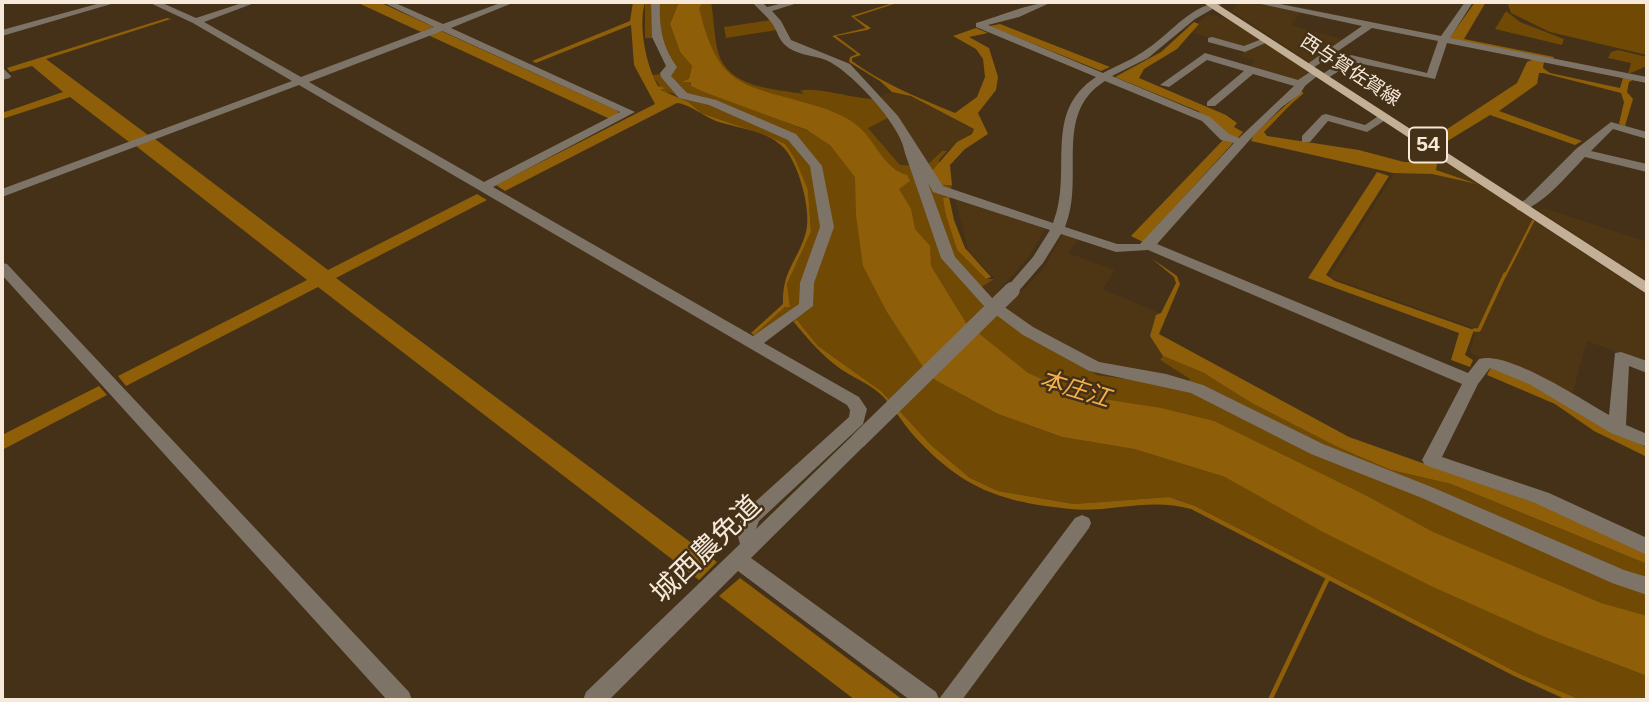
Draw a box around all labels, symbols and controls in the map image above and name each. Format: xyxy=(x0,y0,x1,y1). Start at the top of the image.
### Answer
street label: 西与賀佐賀線 xyxy=(1296,30,1404,112)
road number: 54 xyxy=(1409,128,1447,162)
water label: 本庄江 xyxy=(1036,366,1114,414)
street label: 城西農免道 xyxy=(645,489,769,611)

